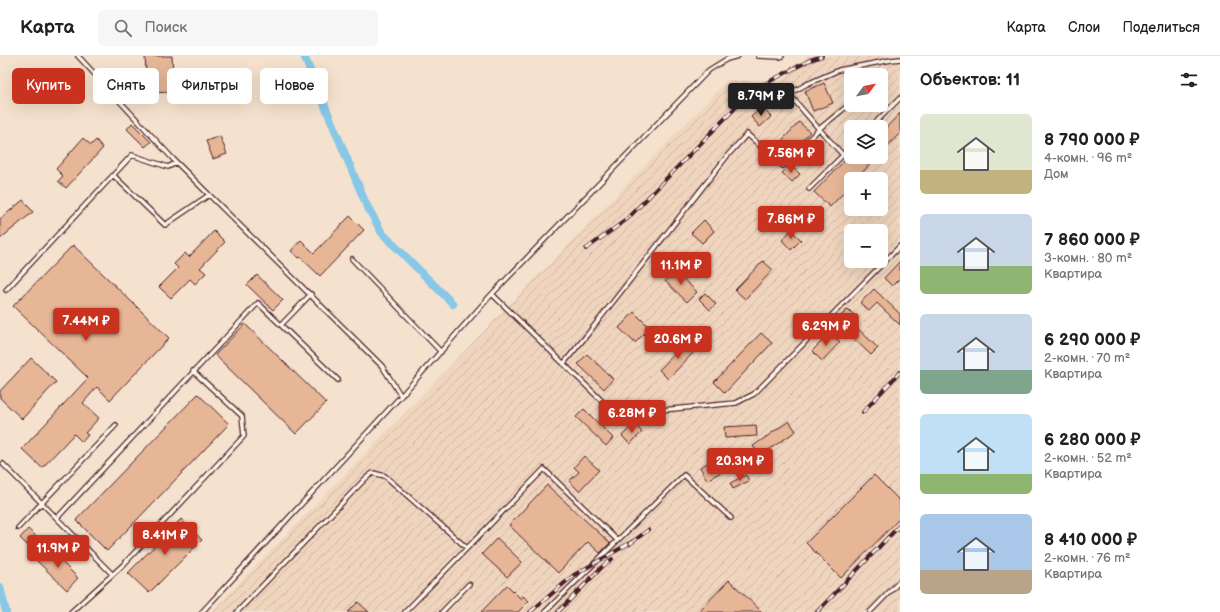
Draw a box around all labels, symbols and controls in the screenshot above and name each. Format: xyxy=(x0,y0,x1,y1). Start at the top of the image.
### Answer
search box xyxy=(98,10,378,46)
text: Карта xyxy=(20,16,74,39)
icon: search xyxy=(112,17,134,39)
text: Поиск xyxy=(144,18,187,37)
text: Карта xyxy=(1006,19,1046,36)
text: Слои xyxy=(1068,19,1100,36)
text: Поделиться xyxy=(1122,19,1200,36)
chip: Купить xyxy=(12,68,85,104)
chip: Снять xyxy=(93,68,159,104)
chip: Фильтры xyxy=(167,68,252,104)
chip: Новое xyxy=(260,68,328,104)
north arrow xyxy=(844,68,888,112)
map controls xyxy=(844,68,888,268)
icon: filters xyxy=(1178,69,1200,91)
text: Объектов: 11 xyxy=(920,70,1020,90)
pin: 8.79M ₽ xyxy=(724,83,798,117)
text: 8.79M ₽ xyxy=(737,88,785,104)
button: layers xyxy=(844,120,888,164)
icon: home xyxy=(952,130,1000,178)
text: 8 790 000 ₽ xyxy=(1044,130,1140,150)
pin: 7.56M ₽ xyxy=(754,140,828,174)
text: 7.56M ₽ xyxy=(767,145,815,161)
text: 4-комн. · 96 m² xyxy=(1044,150,1132,166)
text: Дом xyxy=(1044,166,1069,182)
button: + xyxy=(844,172,888,216)
pin: 7.86M ₽ xyxy=(754,206,828,240)
text: 7.86M ₽ xyxy=(767,211,815,227)
button: − xyxy=(844,224,888,268)
icon: home xyxy=(952,230,1000,278)
text: 7 860 000 ₽ xyxy=(1044,230,1140,250)
text: 3-комн. · 80 m² xyxy=(1044,250,1132,266)
pin: 11.1M ₽ xyxy=(644,252,718,286)
text: 11.1M ₽ xyxy=(660,257,702,273)
text: Квартира xyxy=(1044,266,1102,282)
pin: 7.44M ₽ xyxy=(49,308,123,342)
text: 7.44M ₽ xyxy=(62,313,110,329)
pin: 6.29M ₽ xyxy=(789,313,863,347)
text: 6.29M ₽ xyxy=(802,318,850,334)
pin: 20.6M ₽ xyxy=(641,326,715,360)
icon: home xyxy=(952,330,1000,378)
text: 6 290 000 ₽ xyxy=(1044,330,1140,350)
text: 20.6M ₽ xyxy=(654,331,702,347)
text: 2-комн. · 70 m² xyxy=(1044,350,1130,366)
text: Квартира xyxy=(1044,366,1102,382)
pin: 6.28M ₽ xyxy=(595,400,669,434)
text: 6.28M ₽ xyxy=(608,405,656,421)
icon: home xyxy=(952,430,1000,478)
text: 6 280 000 ₽ xyxy=(1044,430,1141,450)
pin: 20.3M ₽ xyxy=(703,448,777,482)
text: 2-комн. · 52 m² xyxy=(1044,450,1132,466)
text: 20.3M ₽ xyxy=(716,453,764,469)
text: Квартира xyxy=(1044,466,1102,482)
pin: 8.41M ₽ xyxy=(128,522,202,556)
text: 8.41M ₽ xyxy=(142,527,188,543)
icon: home xyxy=(952,530,1000,578)
text: 8 410 000 ₽ xyxy=(1044,530,1137,550)
pin: 11.9M ₽ xyxy=(21,535,95,569)
text: 11.9M ₽ xyxy=(36,540,80,556)
text: 2-комн. · 76 m² xyxy=(1044,550,1131,566)
text: Квартира xyxy=(1044,566,1102,582)

